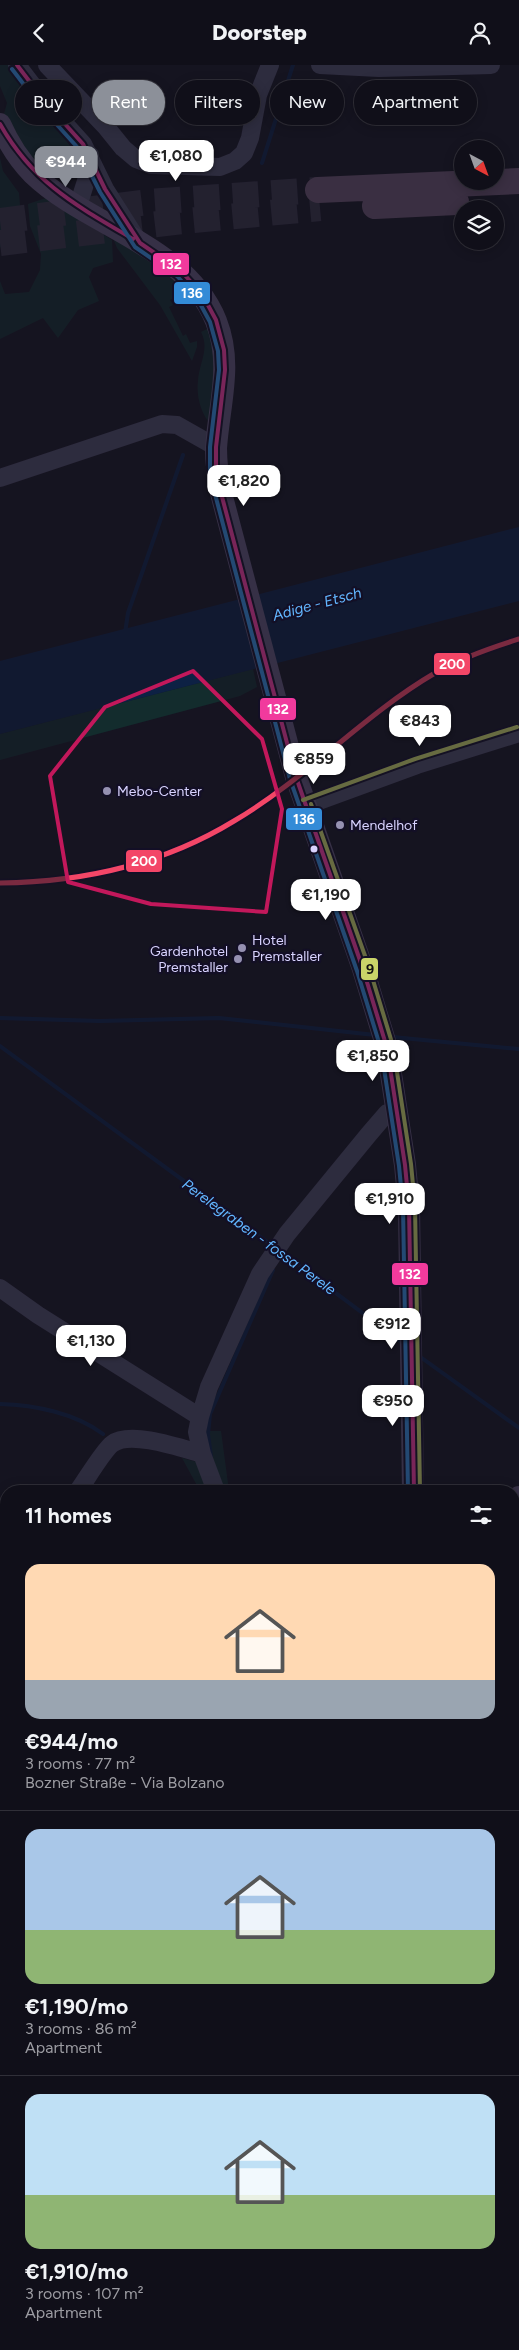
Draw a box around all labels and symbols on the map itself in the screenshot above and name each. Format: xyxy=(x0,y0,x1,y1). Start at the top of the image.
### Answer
pin: €1,080 xyxy=(135,139,217,182)
north arrow xyxy=(454,140,504,190)
pin: €944 xyxy=(36,145,96,188)
line badge: 132 xyxy=(152,252,190,276)
text: 132 xyxy=(160,256,182,273)
line badge: 136 xyxy=(173,281,211,305)
text: 136 xyxy=(181,285,203,302)
pin: €1,820 xyxy=(203,465,285,507)
water label: Adige - Etsch xyxy=(270,583,363,625)
line badge: 200 xyxy=(433,652,471,676)
text: 200 xyxy=(439,656,465,673)
line badge: 132 xyxy=(259,697,297,721)
text: 132 xyxy=(267,701,289,718)
pin: €843 xyxy=(390,705,450,747)
pin: €859 xyxy=(284,743,344,785)
place label: Mebo-Center xyxy=(117,783,202,800)
marker: Mebo-Center xyxy=(101,785,113,797)
line badge: 136 xyxy=(285,807,323,831)
text: 136 xyxy=(293,811,315,828)
place label: Mendelhof xyxy=(350,817,418,834)
marker: Mendelhof xyxy=(334,819,346,831)
unlabelled marker xyxy=(309,844,319,854)
line badge: 200 xyxy=(125,849,163,873)
text: 200 xyxy=(131,853,157,870)
pin: €1,190 xyxy=(285,879,367,921)
place label: Hotel Premstaller xyxy=(252,932,322,965)
marker: Hotel Premstaller xyxy=(236,942,248,954)
place label: Gardenhotel Premstaller xyxy=(150,943,228,976)
marker: Gardenhotel Premstaller xyxy=(232,953,244,965)
line badge: 9 xyxy=(360,957,379,981)
text: 9 xyxy=(366,961,374,978)
pin: €1,850 xyxy=(332,1039,414,1082)
water label: Perelegraben - fossa Perele xyxy=(179,1175,339,1299)
pin: €1,910 xyxy=(349,1183,431,1225)
line badge: 132 xyxy=(391,1262,429,1286)
text: 132 xyxy=(399,1266,421,1283)
pin: €912 xyxy=(362,1307,422,1350)
pin: €1,130 xyxy=(50,1325,132,1367)
pin: €950 xyxy=(363,1385,423,1427)

